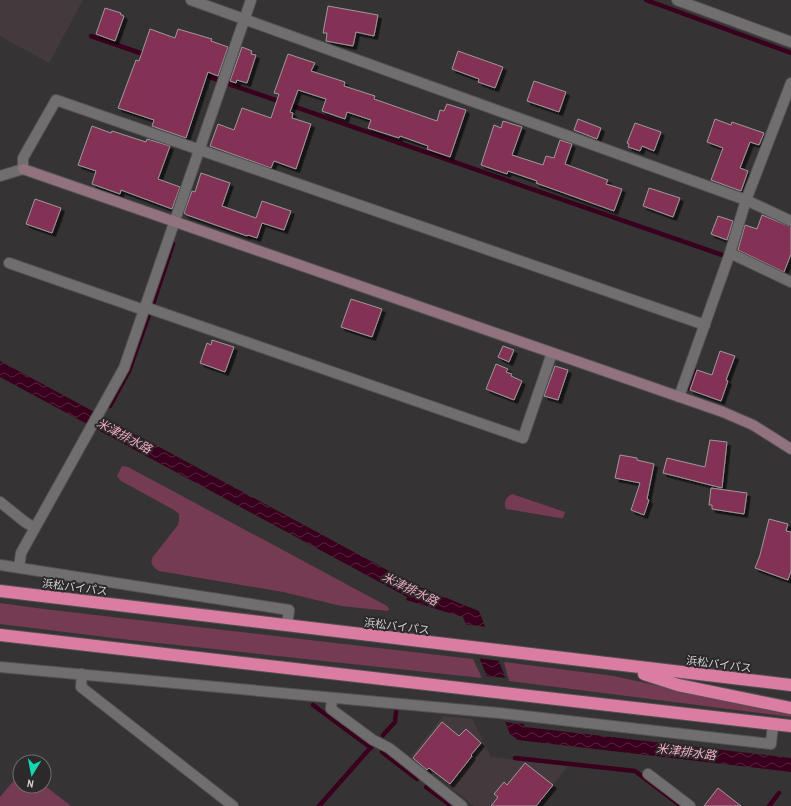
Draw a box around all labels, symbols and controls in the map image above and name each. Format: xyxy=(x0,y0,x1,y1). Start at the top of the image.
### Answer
water label: 米津排水路 xyxy=(94,415,155,458)
water label: 米津排水路 xyxy=(380,569,441,610)
street label: 浜松バイパス xyxy=(42,576,108,598)
street label: 浜松バイパス xyxy=(364,615,430,637)
street label: 浜松バイパス xyxy=(686,653,752,675)
water label: 米津排水路 xyxy=(655,740,718,764)
north arrow xyxy=(12,754,52,794)
text: N xyxy=(26,776,35,791)

